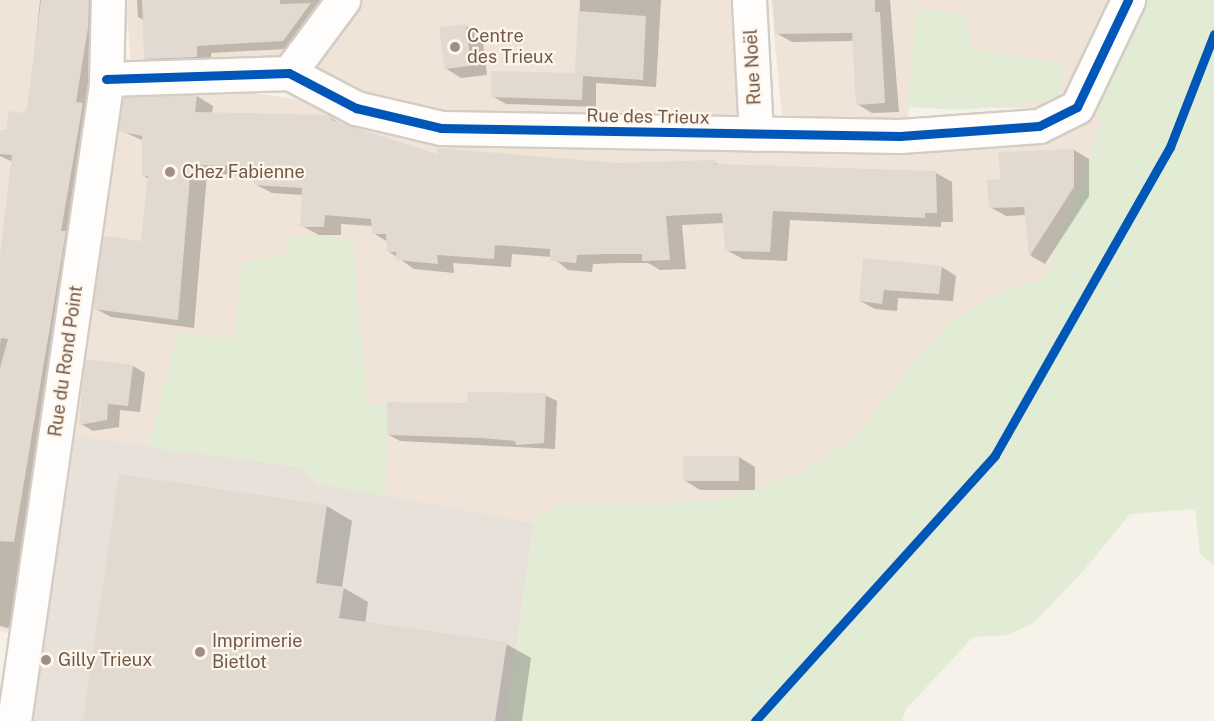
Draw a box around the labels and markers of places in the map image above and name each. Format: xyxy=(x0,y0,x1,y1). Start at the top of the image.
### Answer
place label: Centre des Trieux xyxy=(467,26,554,68)
marker: Centre des Trieux xyxy=(448,40,462,54)
place label: Chez Fabienne xyxy=(182,161,305,183)
marker: Chez Fabienne xyxy=(163,165,177,179)
place label: Imprimerie Bietlot xyxy=(212,631,302,674)
marker: Imprimerie Bietlot xyxy=(193,645,207,659)
place label: Gilly Trieux xyxy=(58,649,152,671)
marker: Gilly Trieux xyxy=(39,653,53,667)

